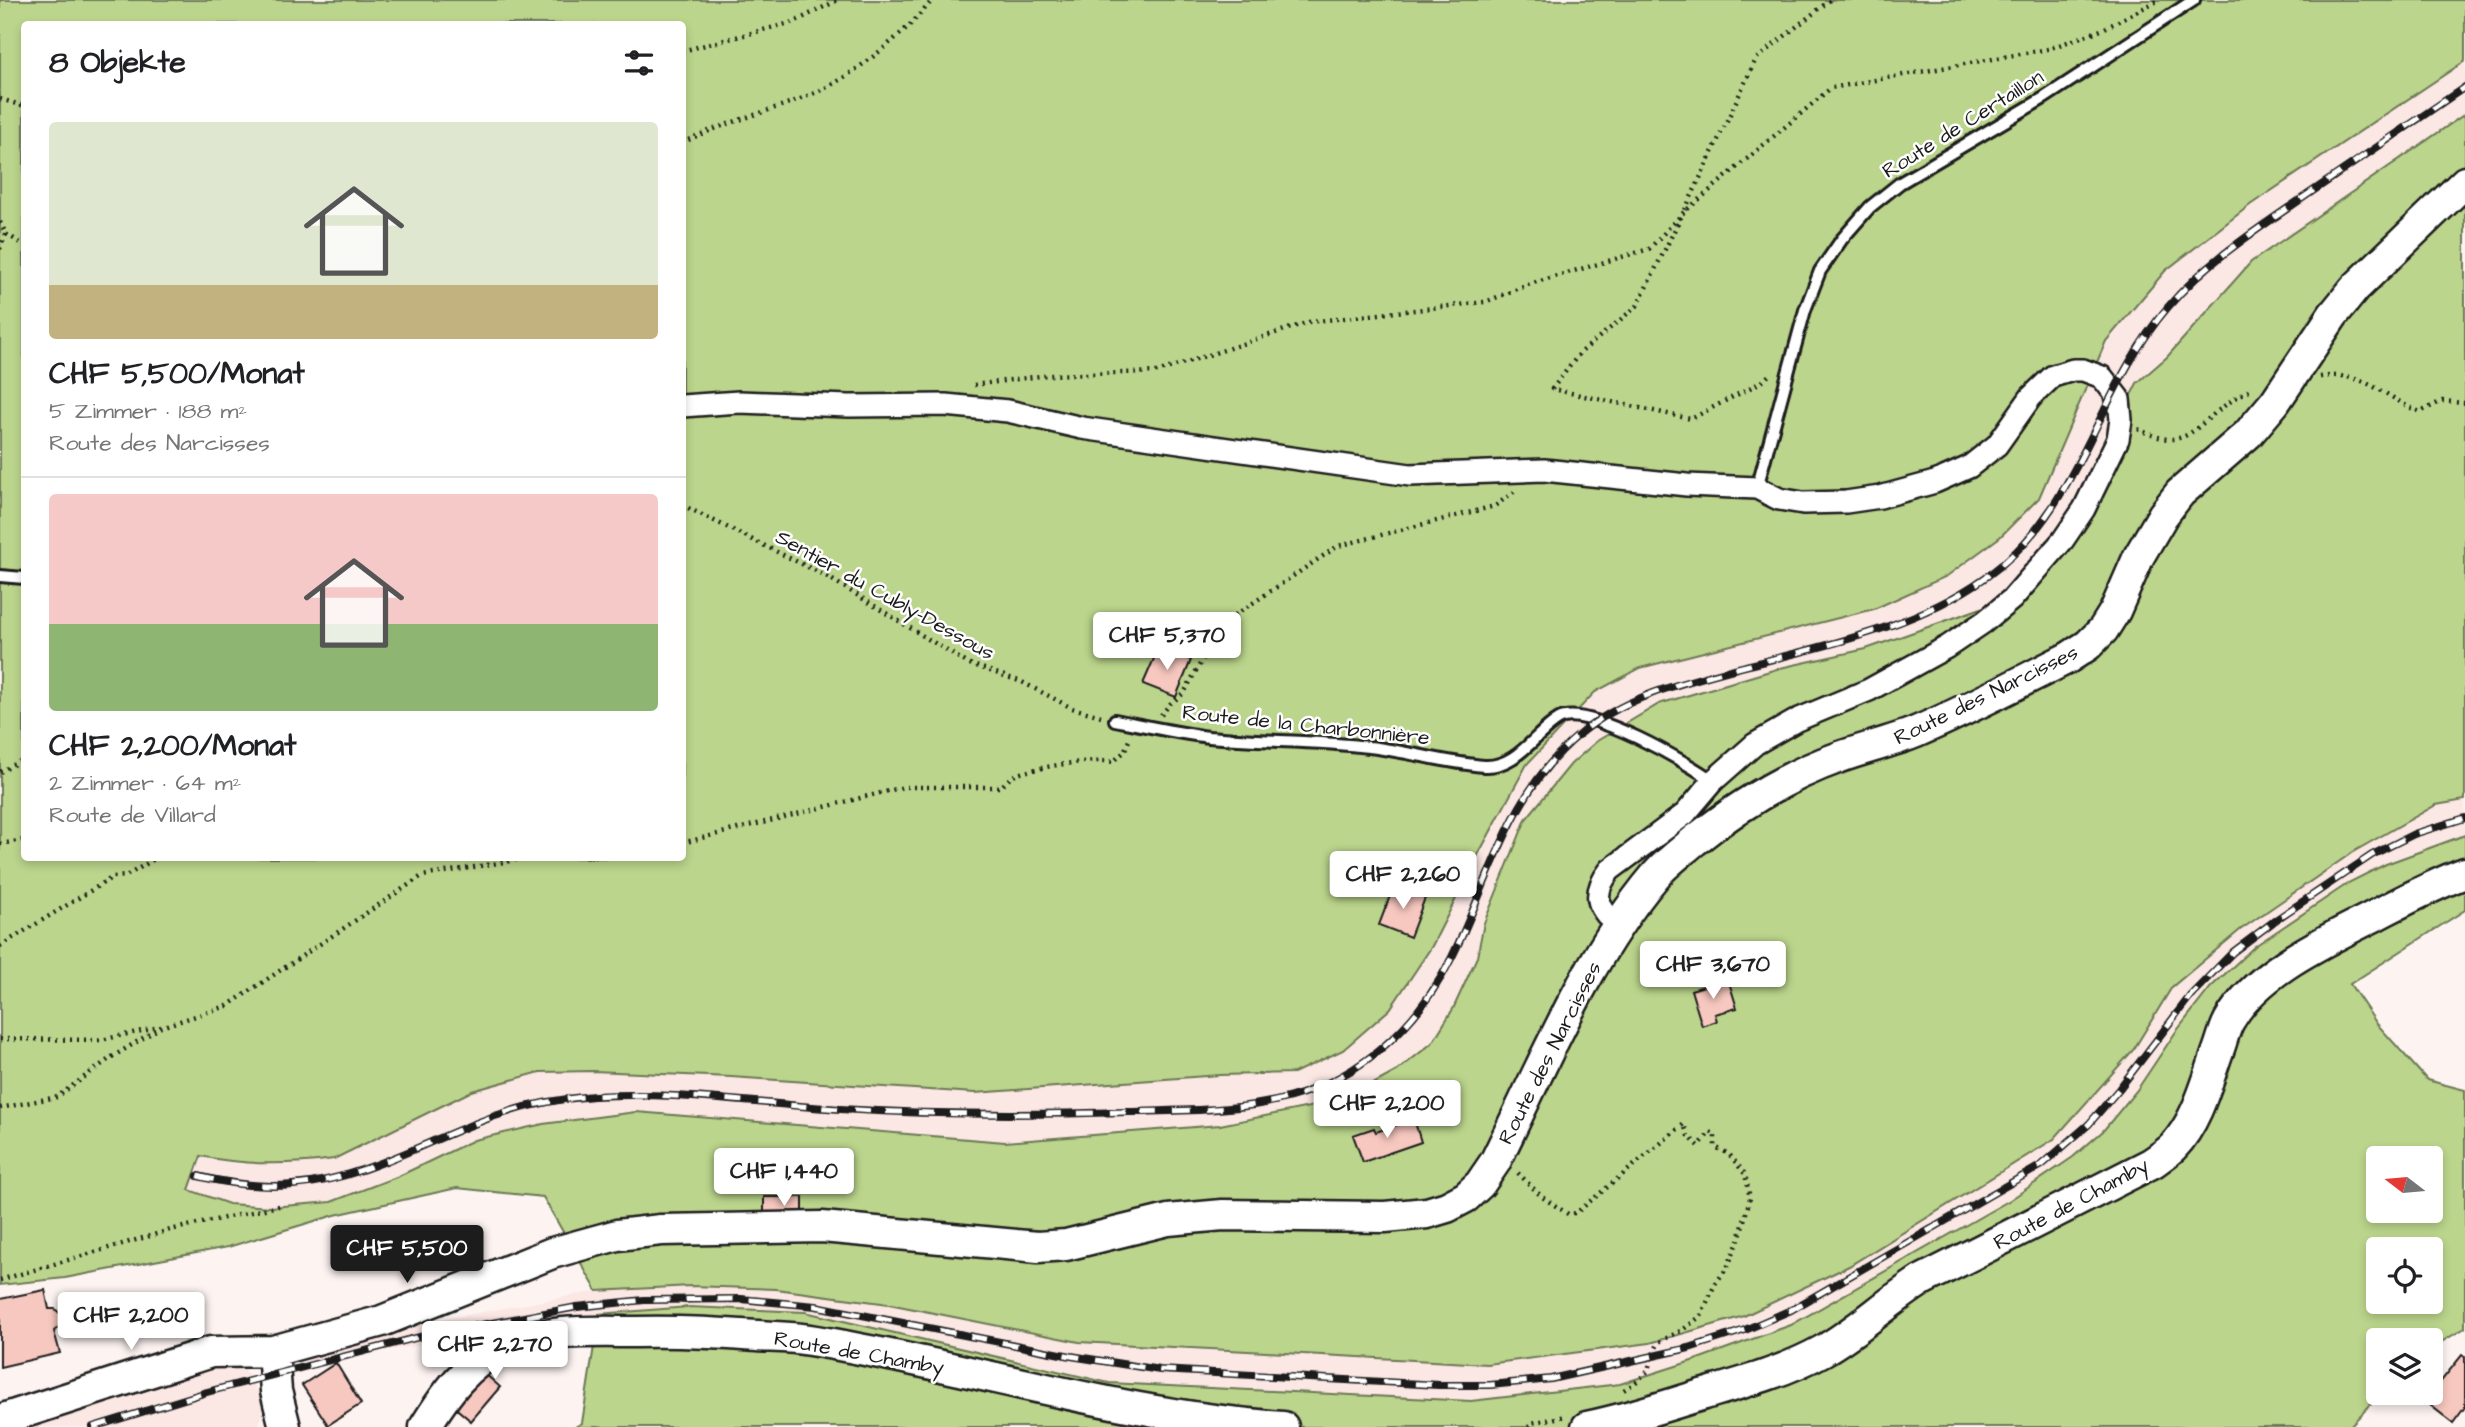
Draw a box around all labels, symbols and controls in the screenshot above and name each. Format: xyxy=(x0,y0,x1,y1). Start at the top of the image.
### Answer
text: 8 Objekte xyxy=(49,42,186,84)
icon: filters xyxy=(620,44,658,82)
street label: Route de Certaillon xyxy=(1877,63,2049,185)
icon: home xyxy=(291,168,417,294)
text: CHF 5,500/Monat xyxy=(49,353,305,395)
text: 5 Zimmer · 188 m² xyxy=(49,395,247,427)
text: Route des Narcisses xyxy=(49,427,270,459)
street label: Sentier du Cubly-Dessous xyxy=(769,523,1000,669)
icon: home xyxy=(291,540,417,666)
pin: CHF 5,370 xyxy=(1087,612,1247,672)
text: CHF 5,370 xyxy=(1109,619,1225,651)
street label: Route des Narcisses xyxy=(1889,638,2083,752)
street label: Route de la Charbonnière xyxy=(1181,698,1431,752)
text: CHF 2,200/Monat xyxy=(49,725,296,767)
text: 2 Zimmer · 64 m² xyxy=(49,767,241,799)
text: Route de Villard xyxy=(49,799,216,831)
pin: CHF 2,260 xyxy=(1323,852,1483,911)
text: CHF 2,260 xyxy=(1346,858,1460,890)
pin: CHF 3,670 xyxy=(1633,942,1793,1001)
text: CHF 3,670 xyxy=(1656,948,1770,980)
street label: Route des Narcisses xyxy=(1491,957,1609,1149)
pin: CHF 2,200 xyxy=(1307,1080,1467,1140)
text: CHF 2,200 xyxy=(1330,1087,1444,1119)
north arrow xyxy=(2366,1146,2443,1223)
map controls xyxy=(2366,1146,2443,1405)
pin: CHF 1,440 xyxy=(704,1148,864,1208)
street label: Route de Chamby xyxy=(1988,1151,2155,1259)
text: CHF 1,440 xyxy=(730,1155,838,1187)
pin: CHF 5,500 xyxy=(327,1226,487,1285)
text: CHF 5,500 xyxy=(346,1232,468,1264)
button: locate xyxy=(2366,1237,2443,1314)
pin: CHF 2,200 xyxy=(51,1292,211,1352)
text: CHF 2,200 xyxy=(74,1299,188,1331)
pin: CHF 2,270 xyxy=(415,1322,575,1381)
street label: Route de Chamby xyxy=(772,1324,947,1384)
text: CHF 2,270 xyxy=(438,1328,552,1360)
button: layers xyxy=(2366,1328,2443,1405)

